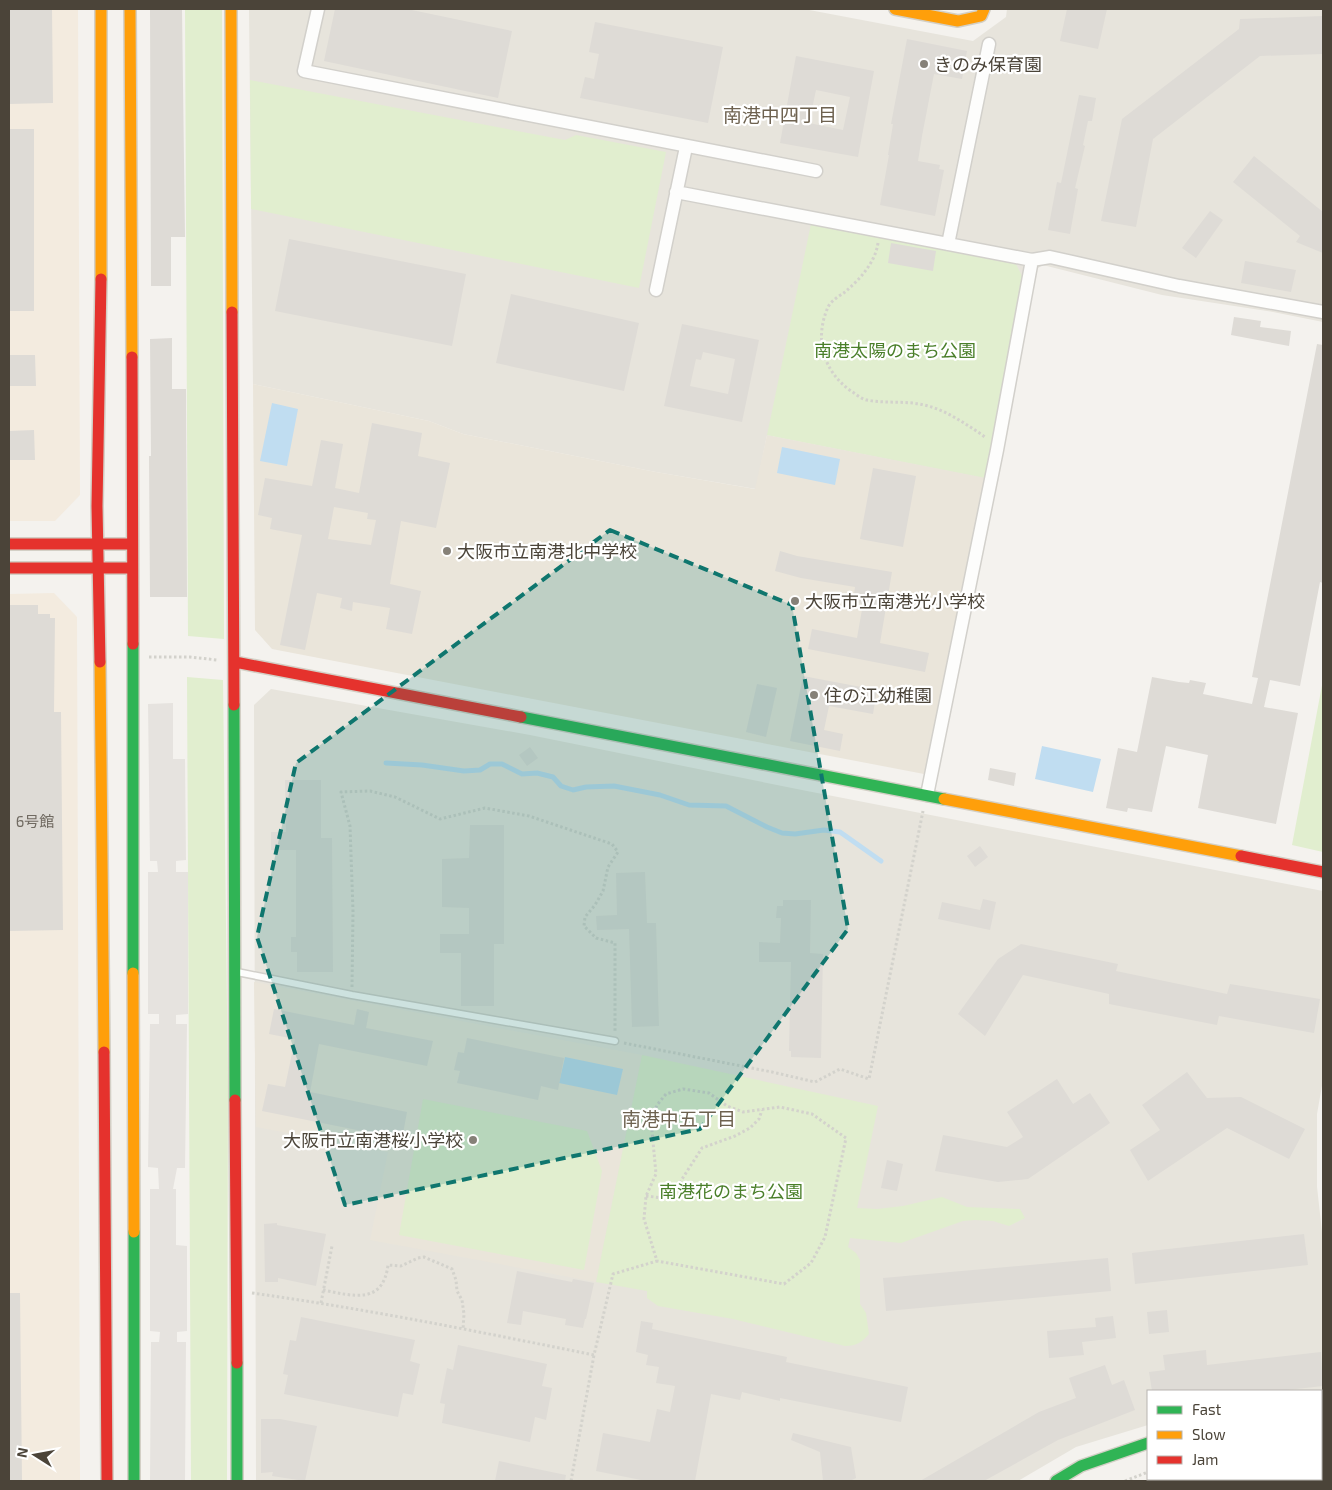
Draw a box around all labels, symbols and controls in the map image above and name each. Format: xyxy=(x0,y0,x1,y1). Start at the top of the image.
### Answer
place label: きのみ保育園 xyxy=(934,53,1042,75)
marker: きのみ保育園 xyxy=(918,58,930,70)
district label: 南港中四丁目 xyxy=(723,103,837,126)
park label: 南港太陽のまち公園 xyxy=(814,339,976,361)
place label: 大阪市立南港北中学校 xyxy=(457,540,637,562)
marker: 大阪市立南港北中学校 xyxy=(441,545,453,557)
place label: 大阪市立南港光小学校 xyxy=(805,590,985,612)
marker: 大阪市立南港光小学校 xyxy=(789,595,801,607)
place label: 住の江幼稚園 xyxy=(824,684,932,706)
marker: 住の江幼稚園 xyxy=(808,689,820,701)
house number: 6号館 xyxy=(16,812,54,830)
district label: 南港中五丁目 xyxy=(622,1107,736,1130)
place label: 大阪市立南港桜小学校 xyxy=(283,1129,463,1151)
marker: 大阪市立南港桜小学校 xyxy=(467,1134,479,1146)
park label: 南港花のまち公園 xyxy=(659,1180,803,1202)
legend xyxy=(1147,1390,1322,1480)
text: Fast xyxy=(1192,1400,1222,1418)
text: Slow xyxy=(1192,1425,1226,1443)
north arrow xyxy=(10,1430,60,1480)
text: N xyxy=(12,1446,31,1459)
text: Jam xyxy=(1192,1450,1218,1468)

